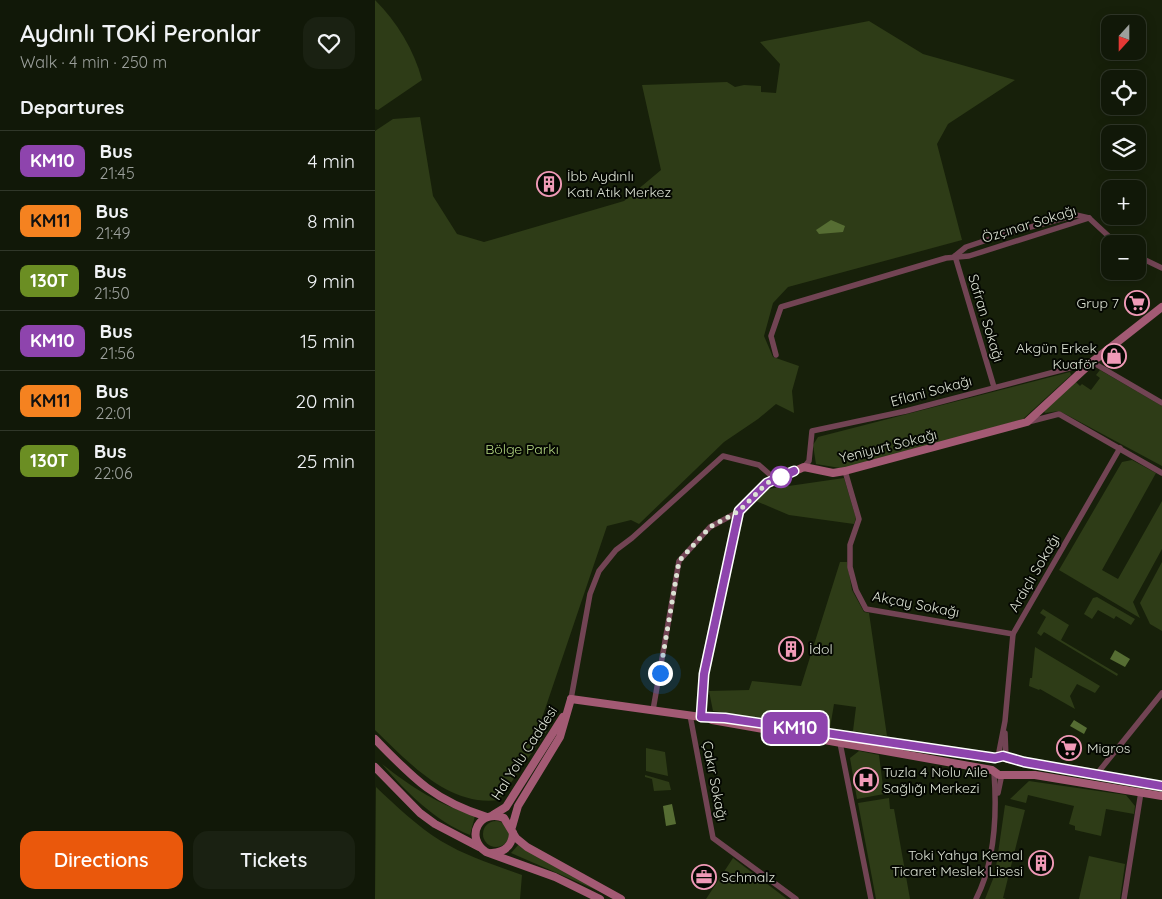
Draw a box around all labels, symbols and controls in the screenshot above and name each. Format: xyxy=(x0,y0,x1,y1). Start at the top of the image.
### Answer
north arrow xyxy=(1101,15,1146,60)
map controls xyxy=(1101,15,1146,280)
button: heart xyxy=(303,17,355,69)
text: Aydınlı TOKİ Peronlar xyxy=(20,18,261,48)
text: Walk · 4 min · 250 m xyxy=(20,52,167,72)
button: locate xyxy=(1101,70,1146,115)
text: Departures xyxy=(20,95,124,119)
button: layers xyxy=(1101,125,1146,170)
text: Bus xyxy=(100,139,132,163)
text: KM10 xyxy=(30,149,75,172)
text: 4 min xyxy=(307,149,355,173)
text: 21:45 xyxy=(100,163,135,183)
place label: İbb Aydınlı Katı Atık Merkez xyxy=(567,167,672,201)
building icon: İbb Aydınlı Katı Atık Merkez xyxy=(536,171,562,197)
button: + xyxy=(1101,180,1146,225)
text: Bus xyxy=(96,199,128,223)
street label: Özçınar Sokağı xyxy=(980,201,1078,247)
text: KM11 xyxy=(30,209,71,232)
text: 8 min xyxy=(307,209,355,233)
text: 21:49 xyxy=(96,223,130,243)
button: − xyxy=(1101,235,1146,280)
text: Bus xyxy=(94,259,126,283)
text: 130T xyxy=(30,269,69,292)
text: 9 min xyxy=(307,269,355,293)
street label: Safran Sokağı xyxy=(964,272,1008,364)
text: 21:50 xyxy=(94,283,130,303)
supermarket icon: Grup 7 xyxy=(1124,290,1150,316)
place label: Grup 7 xyxy=(1076,294,1119,312)
text: Bus xyxy=(100,319,132,343)
text: KM10 xyxy=(30,329,75,352)
text: 15 min xyxy=(300,329,355,353)
place label: Akgün Erkek Kuaför xyxy=(1016,339,1098,373)
text: 21:56 xyxy=(100,343,135,363)
shop icon: Akgün Erkek Kuaför xyxy=(1101,343,1127,369)
street label: Eflani Sokağı xyxy=(888,371,974,411)
text: Bus xyxy=(96,379,128,403)
text: KM11 xyxy=(30,389,71,412)
text: 20 min xyxy=(296,389,355,413)
text: 22:01 xyxy=(96,403,132,423)
street label: Yeniyurt Sokağı xyxy=(837,425,939,467)
text: Bus xyxy=(94,439,126,463)
park label: Bölge Parkı xyxy=(485,440,559,458)
text: 130T xyxy=(30,449,69,472)
text: 25 min xyxy=(297,449,355,473)
text: 22:06 xyxy=(94,463,133,483)
unlabelled marker xyxy=(770,466,792,488)
street label: Ardıçlı Sokağı xyxy=(1004,531,1064,615)
street label: Akçay Sokağı xyxy=(871,587,961,621)
building icon: İdol xyxy=(778,636,804,662)
place label: İdol xyxy=(809,640,833,658)
your location xyxy=(648,661,673,686)
street label: Hal Yolu Caddesi xyxy=(487,703,561,803)
line badge: KM10 xyxy=(760,712,830,744)
text: KM10 xyxy=(773,716,817,739)
supermarket icon: Migros xyxy=(1056,735,1082,761)
street label: Çakır Sokağı xyxy=(698,739,732,823)
place label: Migros xyxy=(1087,739,1130,757)
place label: Tuzla 4 Nolu Aile Sağlığı Merkezi xyxy=(883,763,988,797)
hospital icon: Tuzla 4 Nolu Aile Sağlığı Merkezi xyxy=(853,767,879,793)
button: Directions xyxy=(20,831,183,889)
button: Tickets xyxy=(193,831,355,889)
place label: Toki Yahya Kemal Ticaret Meslek Lisesi xyxy=(891,846,1023,880)
building icon: Toki Yahya Kemal Ticaret Meslek Lisesi xyxy=(1028,850,1054,876)
office icon: Schmalz xyxy=(691,864,717,890)
place label: Schmalz xyxy=(721,868,776,886)

